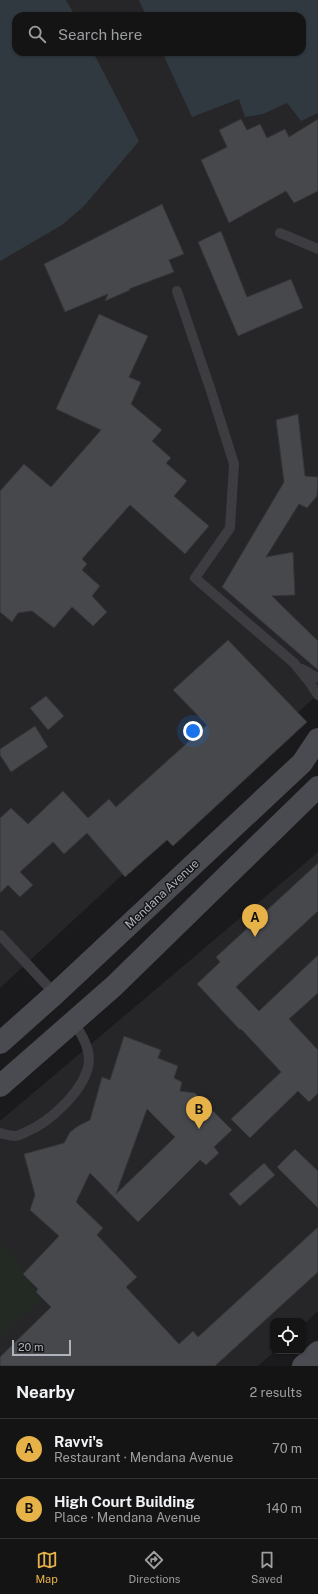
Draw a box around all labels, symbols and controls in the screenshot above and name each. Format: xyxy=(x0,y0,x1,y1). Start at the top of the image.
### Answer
search box xyxy=(12,12,306,56)
icon: search xyxy=(26,23,48,45)
text: Search here xyxy=(58,26,142,43)
your location xyxy=(183,721,203,741)
street label: Mendana Avenue xyxy=(122,856,202,932)
pin: A xyxy=(242,904,268,937)
pin: B xyxy=(186,1096,212,1129)
map controls xyxy=(270,1318,306,1354)
button: locate xyxy=(270,1318,306,1354)
scale bar xyxy=(12,1338,71,1357)
text: 20 m xyxy=(18,1341,43,1353)
text: Nearby xyxy=(16,1382,75,1402)
text: 2 results xyxy=(250,1385,302,1400)
text: Ravvi's xyxy=(54,1433,103,1450)
text: A xyxy=(24,1441,34,1456)
text: 70 m xyxy=(272,1441,302,1456)
text: Restaurant · Mendana Avenue xyxy=(54,1450,233,1465)
text: High Court Building xyxy=(54,1493,195,1510)
text: B xyxy=(25,1501,33,1516)
text: 140 m xyxy=(266,1501,302,1516)
text: Place · Mendana Avenue xyxy=(54,1510,201,1525)
tab: Map xyxy=(35,1549,58,1585)
tab: Directions xyxy=(129,1549,180,1585)
tab: Saved xyxy=(251,1549,283,1585)

